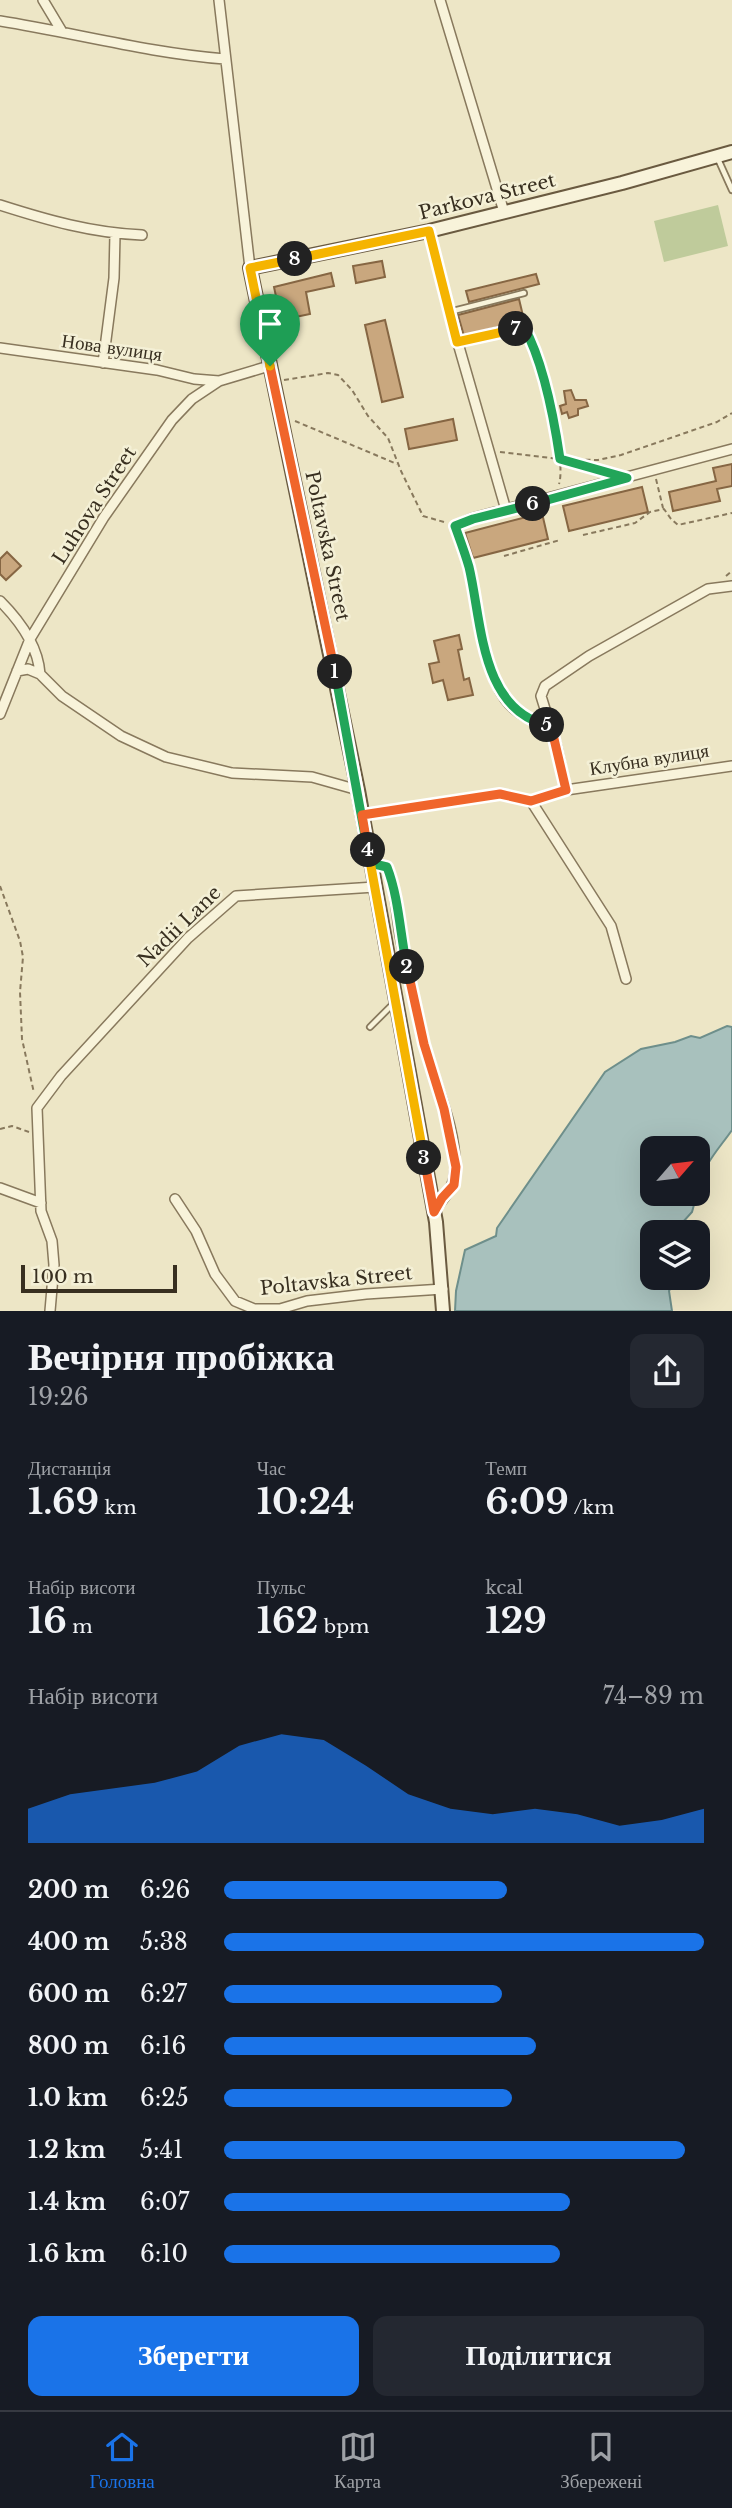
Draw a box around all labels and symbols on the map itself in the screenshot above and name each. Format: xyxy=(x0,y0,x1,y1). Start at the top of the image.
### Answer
street label: Parkova Street xyxy=(417,168,559,225)
pin: 8 xyxy=(278,242,312,276)
pin xyxy=(240,294,300,366)
pin: 7 xyxy=(498,312,534,346)
street label: Нова вулиця xyxy=(60,329,164,366)
street label: Luhova Street xyxy=(48,441,142,569)
street label: Poltavska Street xyxy=(300,469,355,624)
pin: 6 xyxy=(516,486,550,522)
pin: 1 xyxy=(318,654,352,690)
pin: 5 xyxy=(530,708,564,742)
street label: Клубна вулиця xyxy=(588,739,711,780)
pin: 4 xyxy=(350,832,386,868)
street label: Nadii Lane xyxy=(133,881,226,972)
pin: 2 xyxy=(390,950,424,984)
north arrow xyxy=(640,1136,710,1206)
pin: 3 xyxy=(406,1140,442,1176)
street label: Poltavska Street xyxy=(259,1261,414,1300)
scale bar xyxy=(21,1262,177,1294)

